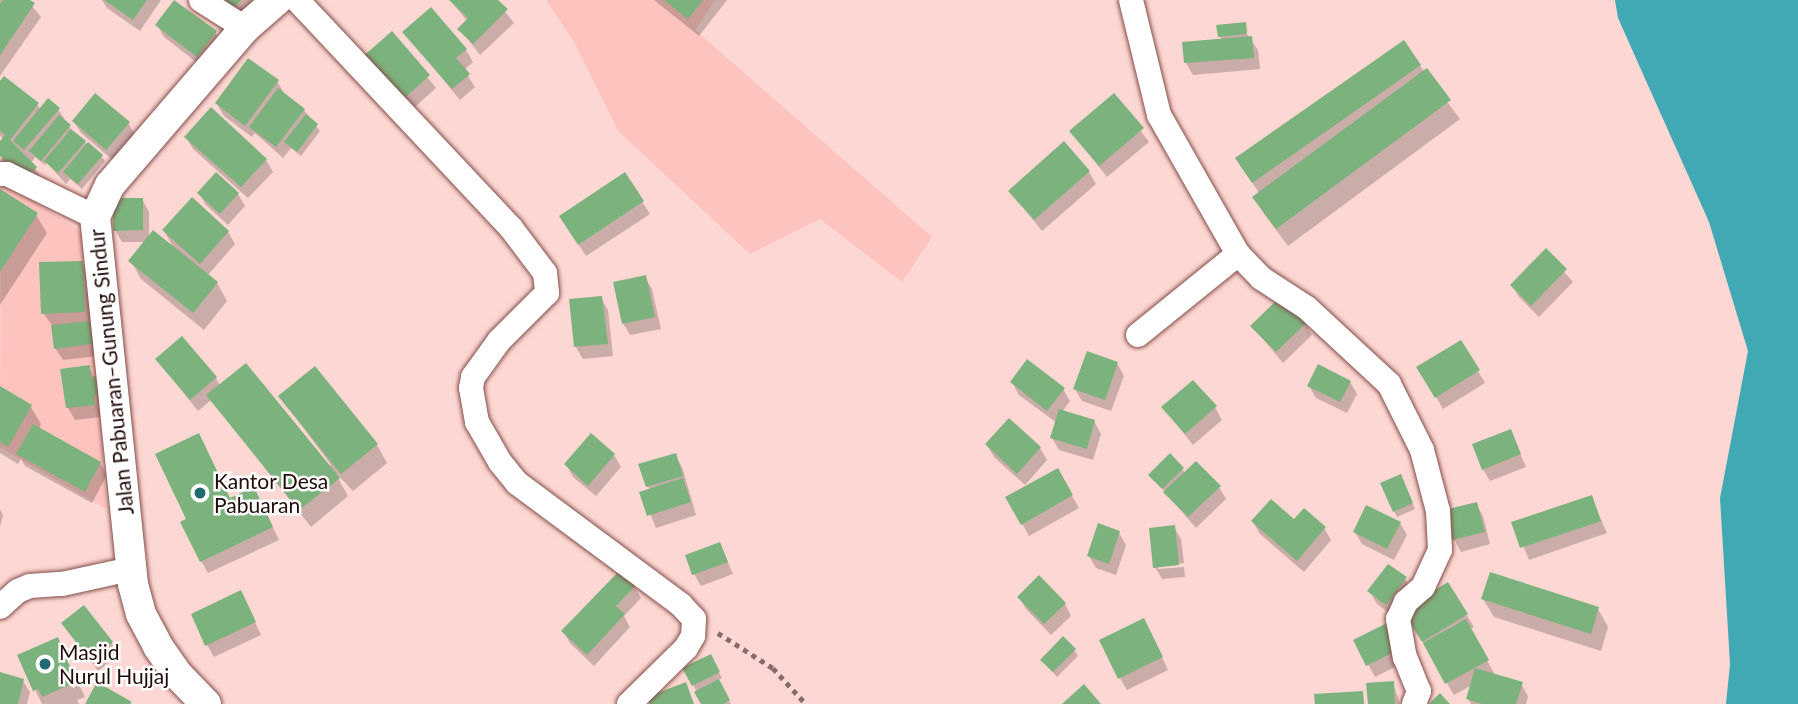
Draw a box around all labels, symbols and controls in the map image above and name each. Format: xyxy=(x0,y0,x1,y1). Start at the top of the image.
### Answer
street label: Jalan Pabuaran–Gunung Sindur xyxy=(83,228,139,516)
place label: Kantor Desa Pabuaran xyxy=(214,468,329,518)
marker: Kantor Desa Pabuaran xyxy=(192,485,208,501)
place label: Masjid Nurul Hujjaj xyxy=(59,639,169,689)
marker: Masjid Nurul Hujjaj xyxy=(37,656,53,672)

